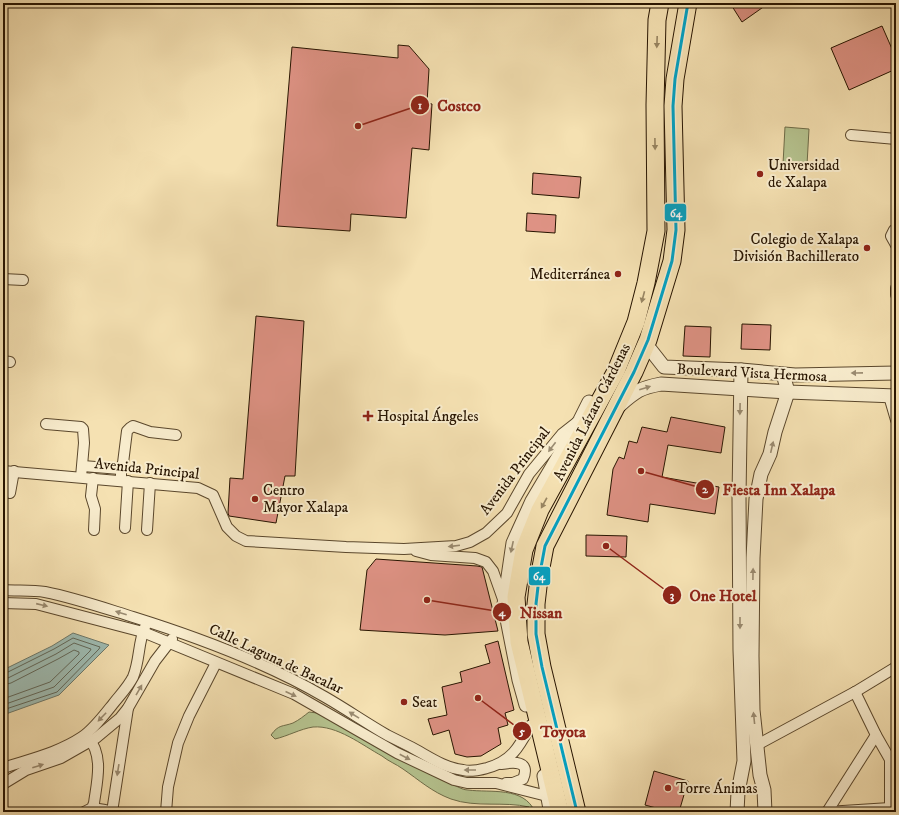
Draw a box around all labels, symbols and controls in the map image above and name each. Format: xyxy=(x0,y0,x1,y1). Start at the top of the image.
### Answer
one-way arrow xyxy=(653,36,660,48)
callout: Costco xyxy=(410,91,489,119)
text: Costco xyxy=(437,96,481,116)
text: 1 xyxy=(418,98,423,113)
one-way arrow xyxy=(652,138,658,151)
place label: Universidad de Xalapa xyxy=(768,156,840,192)
marker: Universidad de Xalapa xyxy=(755,169,765,179)
line badge: 64 xyxy=(664,203,687,222)
text: 64 xyxy=(670,207,683,221)
place label: Colegio de Xalapa División Bachillerato xyxy=(733,230,860,266)
marker: Colegio de Xalapa División Bachillerato xyxy=(862,243,872,253)
place label: Mediterránea xyxy=(530,265,611,284)
marker: Mediterránea xyxy=(613,269,623,279)
one-way arrow xyxy=(639,291,645,303)
street label: Avenida Lázaro Cárdenas xyxy=(549,340,635,484)
street label: Boulevard Vista Hermosa xyxy=(676,360,828,386)
one-way arrow xyxy=(851,370,863,377)
one-way arrow xyxy=(640,385,652,391)
one-way arrow xyxy=(737,403,743,416)
place label: Hospital Ángeles xyxy=(377,406,478,426)
marker: Hospital Ángeles xyxy=(362,410,374,422)
street label: Avenida Principal xyxy=(476,423,555,519)
one-way arrow xyxy=(547,441,556,452)
one-way arrow xyxy=(770,441,776,453)
street label: Avenida Principal xyxy=(94,454,201,484)
callout: Fiesta Inn Xalapa xyxy=(695,475,844,503)
text: Fiesta Inn Xalapa xyxy=(723,480,837,500)
place label: Centro Mayor Xalapa xyxy=(263,481,349,517)
text: 2 xyxy=(702,482,709,497)
marker: Centro Mayor Xalapa xyxy=(250,494,260,504)
one-way arrow xyxy=(540,498,547,509)
one-way arrow xyxy=(509,541,515,553)
one-way arrow xyxy=(448,542,460,549)
line badge: 64 xyxy=(528,566,551,586)
one-way arrow xyxy=(750,567,756,580)
text: 64 xyxy=(533,570,546,584)
callout: One Hotel xyxy=(662,581,765,609)
text: One Hotel xyxy=(689,586,758,606)
text: 3 xyxy=(670,588,675,603)
callout: Nissan xyxy=(492,598,571,626)
one-way arrow xyxy=(36,603,48,609)
text: Nissan xyxy=(520,603,563,623)
text: 4 xyxy=(498,605,507,620)
one-way arrow xyxy=(114,610,126,616)
one-way arrow xyxy=(737,617,743,630)
street label: Calle Laguna de Bacalar xyxy=(206,620,347,699)
one-way arrow xyxy=(136,684,143,696)
one-way arrow xyxy=(286,691,298,697)
place label: Seat xyxy=(412,693,437,712)
marker: Seat xyxy=(399,697,409,707)
one-way arrow xyxy=(348,711,360,718)
one-way arrow xyxy=(97,712,107,722)
one-way arrow xyxy=(751,712,757,724)
callout: Toyota xyxy=(512,717,593,745)
text: Toyota xyxy=(539,722,587,742)
text: 5 xyxy=(518,724,525,739)
one-way arrow xyxy=(399,753,411,760)
one-way arrow xyxy=(32,763,44,769)
one-way arrow xyxy=(115,764,121,777)
one-way arrow xyxy=(463,767,476,773)
place label: Torre Ánimas xyxy=(676,778,758,798)
marker: Torre Ánimas xyxy=(663,783,673,793)

